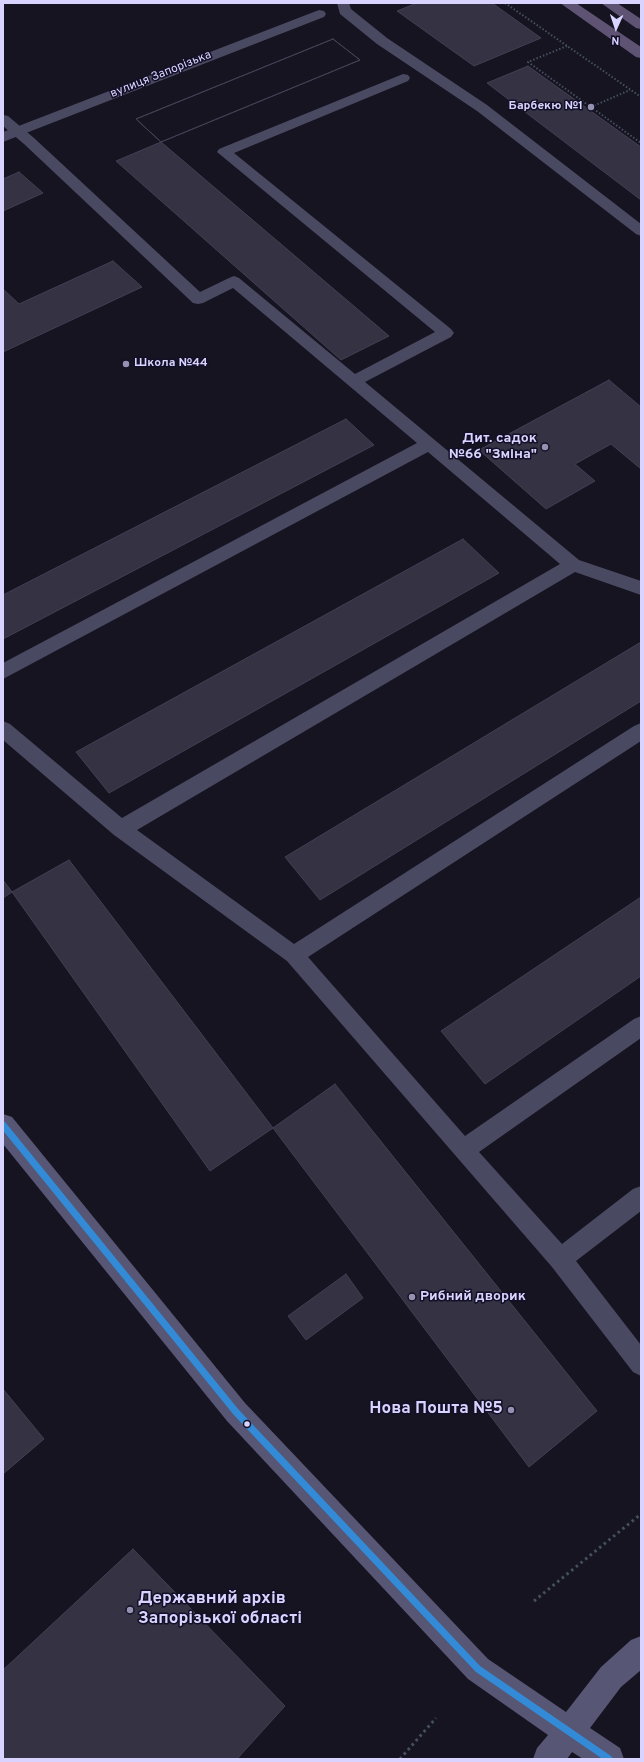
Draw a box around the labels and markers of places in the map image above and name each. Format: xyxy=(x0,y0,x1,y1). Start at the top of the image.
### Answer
place label: Барбекю №1 xyxy=(509,100,583,114)
marker: Барбекю №1 xyxy=(586,102,596,112)
place label: Школа №44 xyxy=(134,357,208,371)
marker: Школа №44 xyxy=(121,359,131,369)
place label: Дит. садок №66 "Зміна" xyxy=(449,431,537,464)
marker: Дит. садок №66 "Зміна" xyxy=(540,442,550,452)
place label: Рибний дворик xyxy=(420,1289,526,1305)
marker: Рибний дворик xyxy=(407,1292,417,1302)
place label: Нова Пошта №5 xyxy=(369,1400,503,1420)
marker: Нова Пошта №5 xyxy=(506,1405,516,1415)
unlabelled marker xyxy=(242,1419,252,1429)
place label: Державний архів Запорізької області xyxy=(138,1590,302,1630)
marker: Державний архів Запорізької області xyxy=(125,1605,135,1615)

